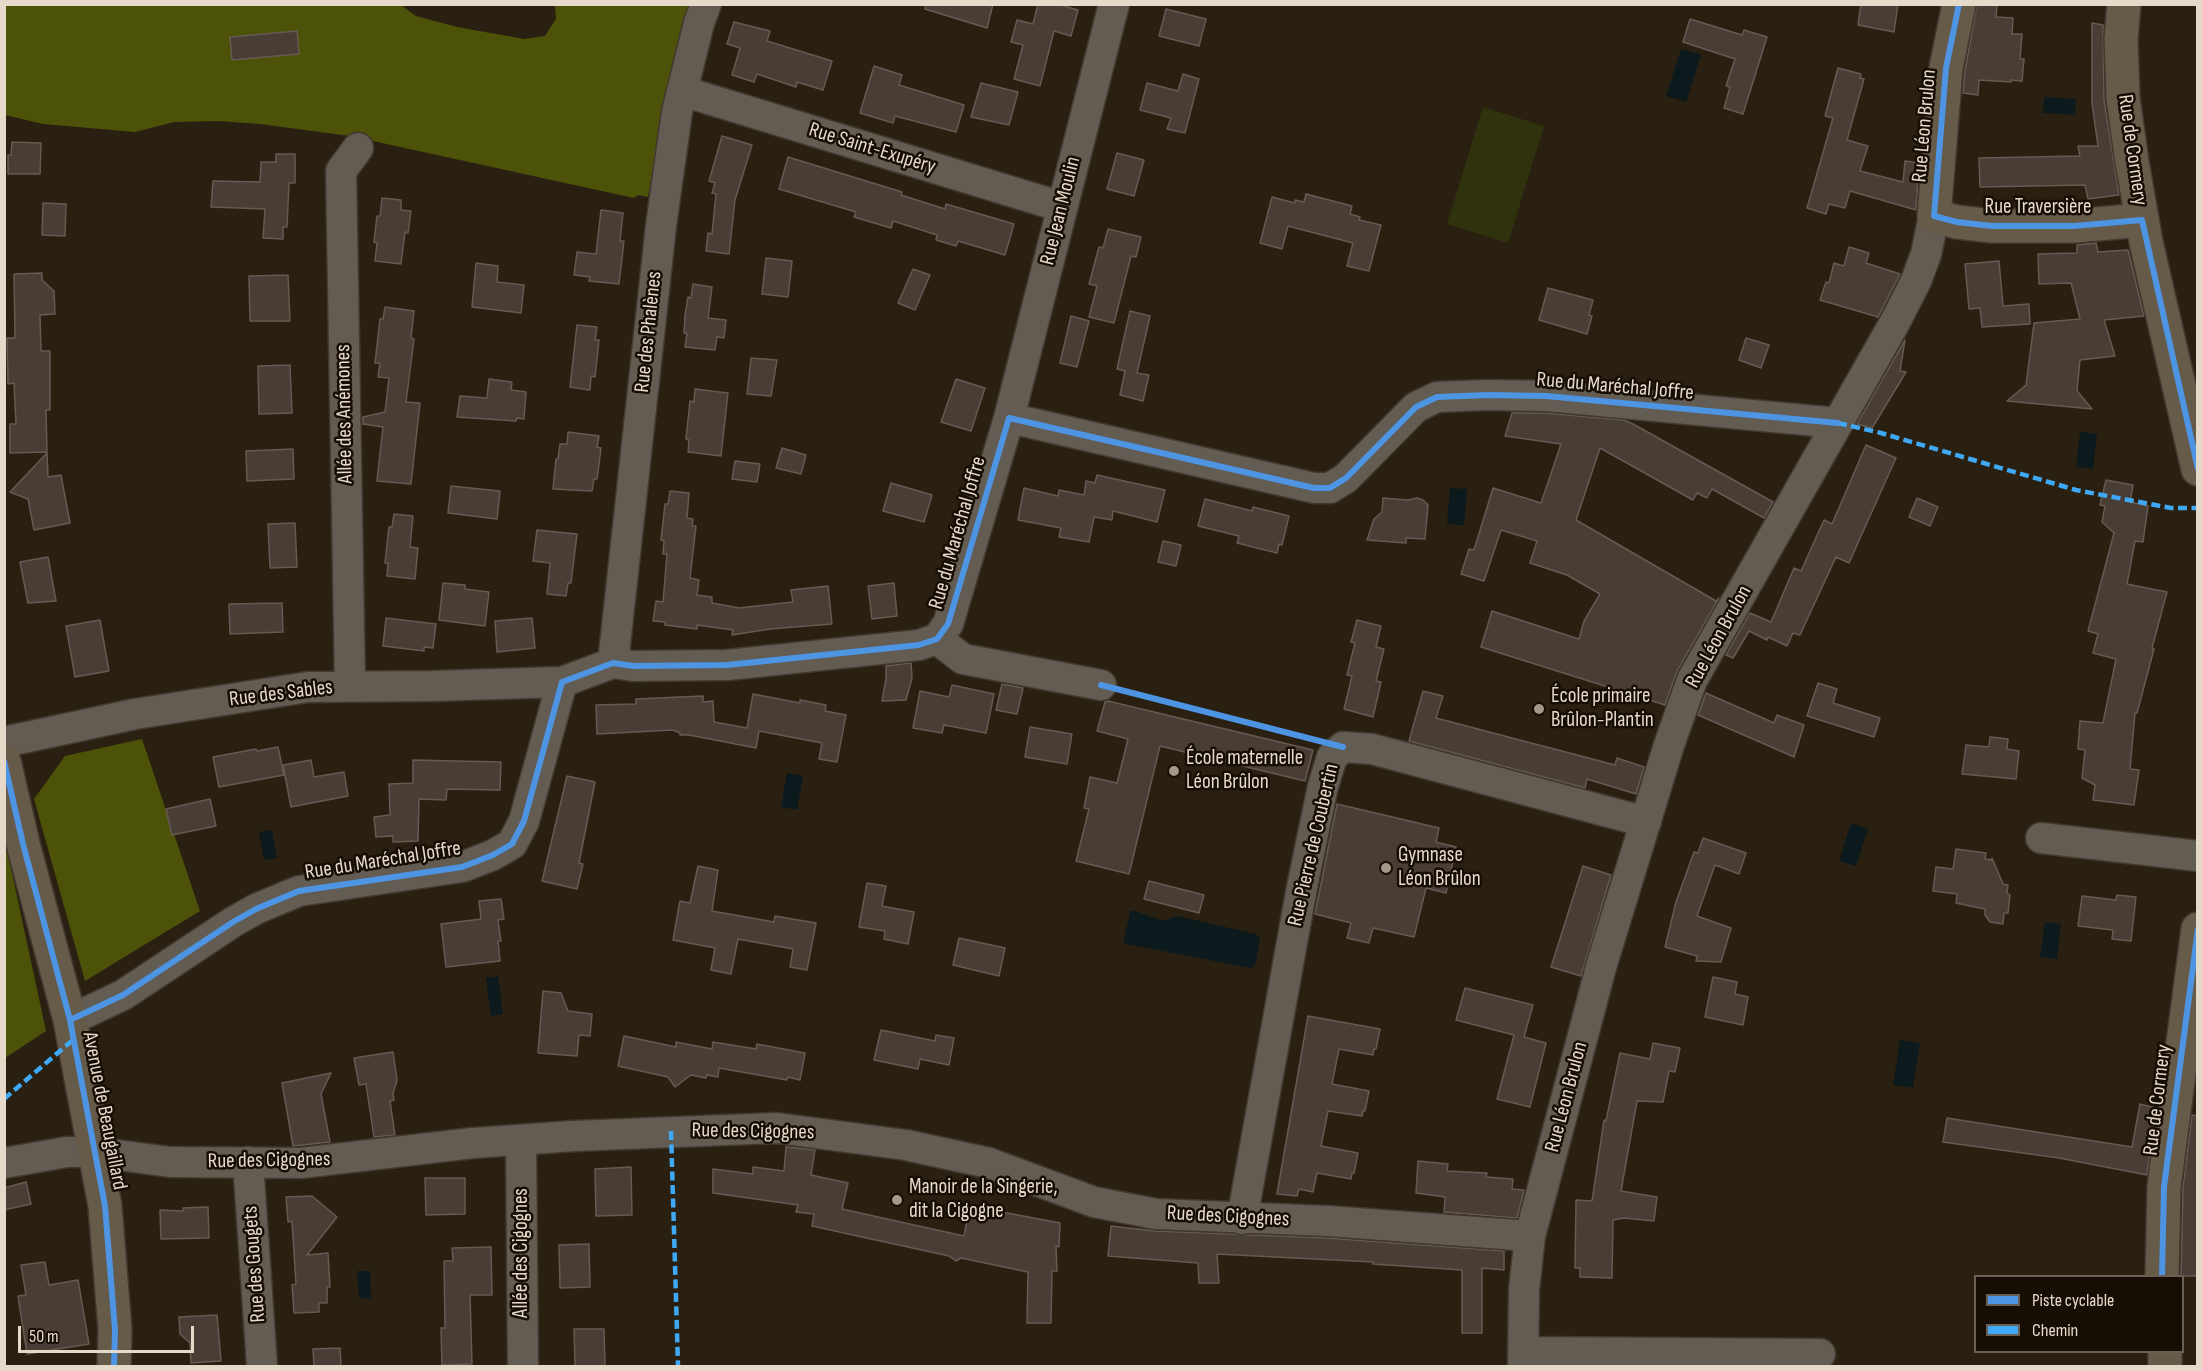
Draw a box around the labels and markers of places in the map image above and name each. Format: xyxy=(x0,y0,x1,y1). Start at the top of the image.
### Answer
place label: École primaire Brûlon-Plantin xyxy=(1551,684,1654,734)
marker: École primaire Brûlon-Plantin xyxy=(1532,702,1546,716)
place label: École maternelle Léon Brûlon xyxy=(1186,746,1303,796)
marker: École maternelle Léon Brûlon xyxy=(1167,764,1181,778)
place label: Gymnase Léon Brûlon xyxy=(1398,843,1481,893)
marker: Gymnase Léon Brûlon xyxy=(1379,861,1393,875)
place label: Manoir de la Singerie, dit la Cigogne xyxy=(909,1175,1057,1225)
marker: Manoir de la Singerie, dit la Cigogne xyxy=(890,1193,904,1207)

